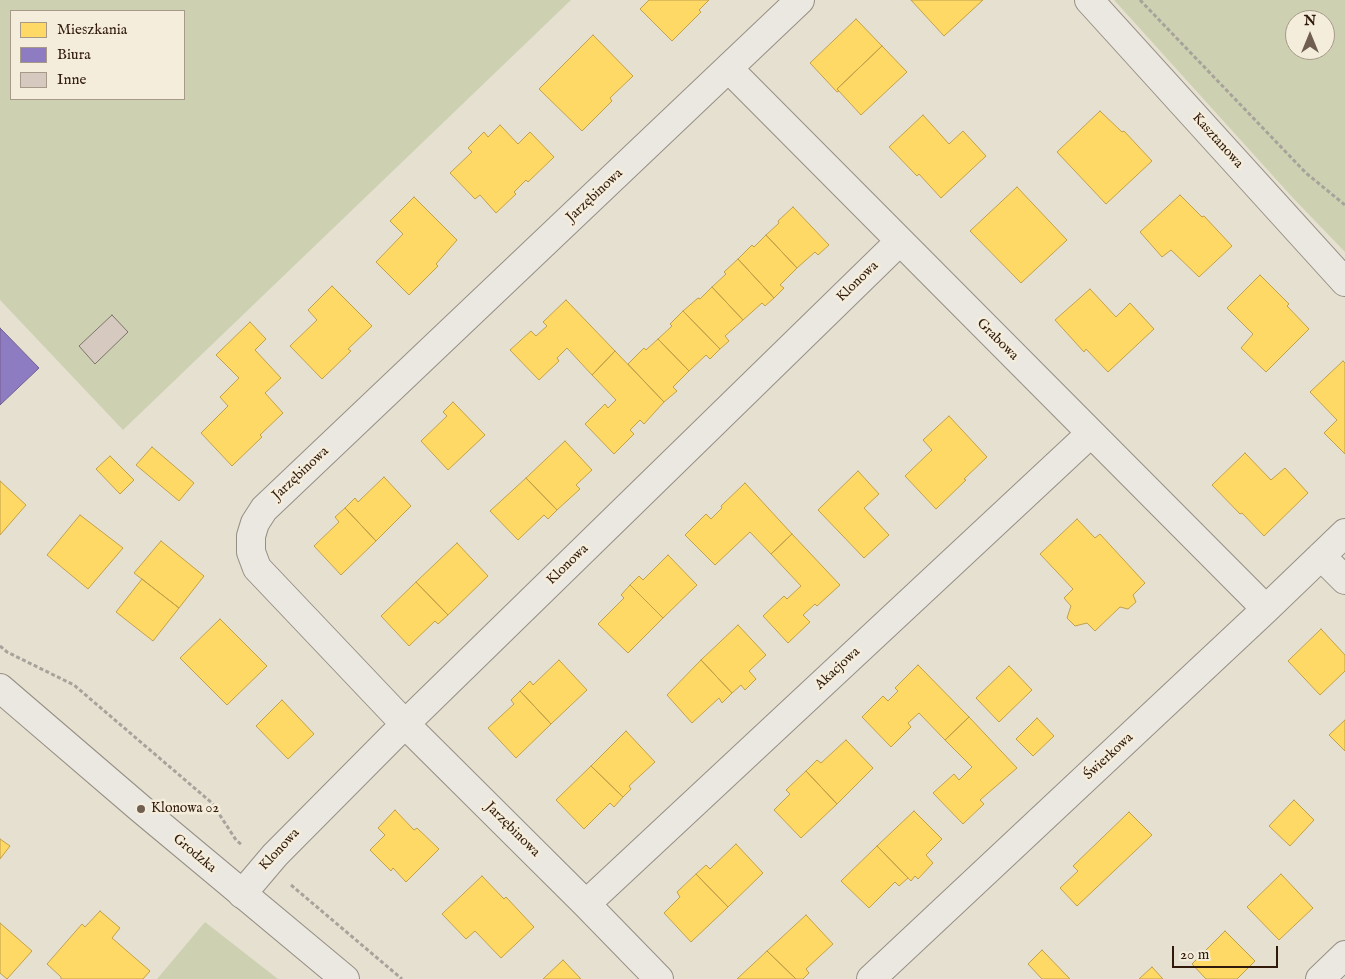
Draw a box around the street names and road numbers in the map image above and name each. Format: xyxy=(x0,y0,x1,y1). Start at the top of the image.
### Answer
street label: Kasztanowa xyxy=(1188,110,1246,172)
street label: Jarzębinowa xyxy=(563,166,627,226)
street label: Klonowa xyxy=(834,258,882,306)
street label: Grabowa xyxy=(973,316,1021,364)
street label: Jarzębinowa xyxy=(269,444,333,504)
street label: Klonowa xyxy=(544,541,592,589)
street label: Akacjowa xyxy=(812,644,864,694)
street label: Świerkowa xyxy=(1081,730,1137,784)
street label: Jarzębinowa xyxy=(481,799,543,861)
street label: Klonowa xyxy=(256,825,304,875)
street label: Grodzka xyxy=(169,831,219,877)

